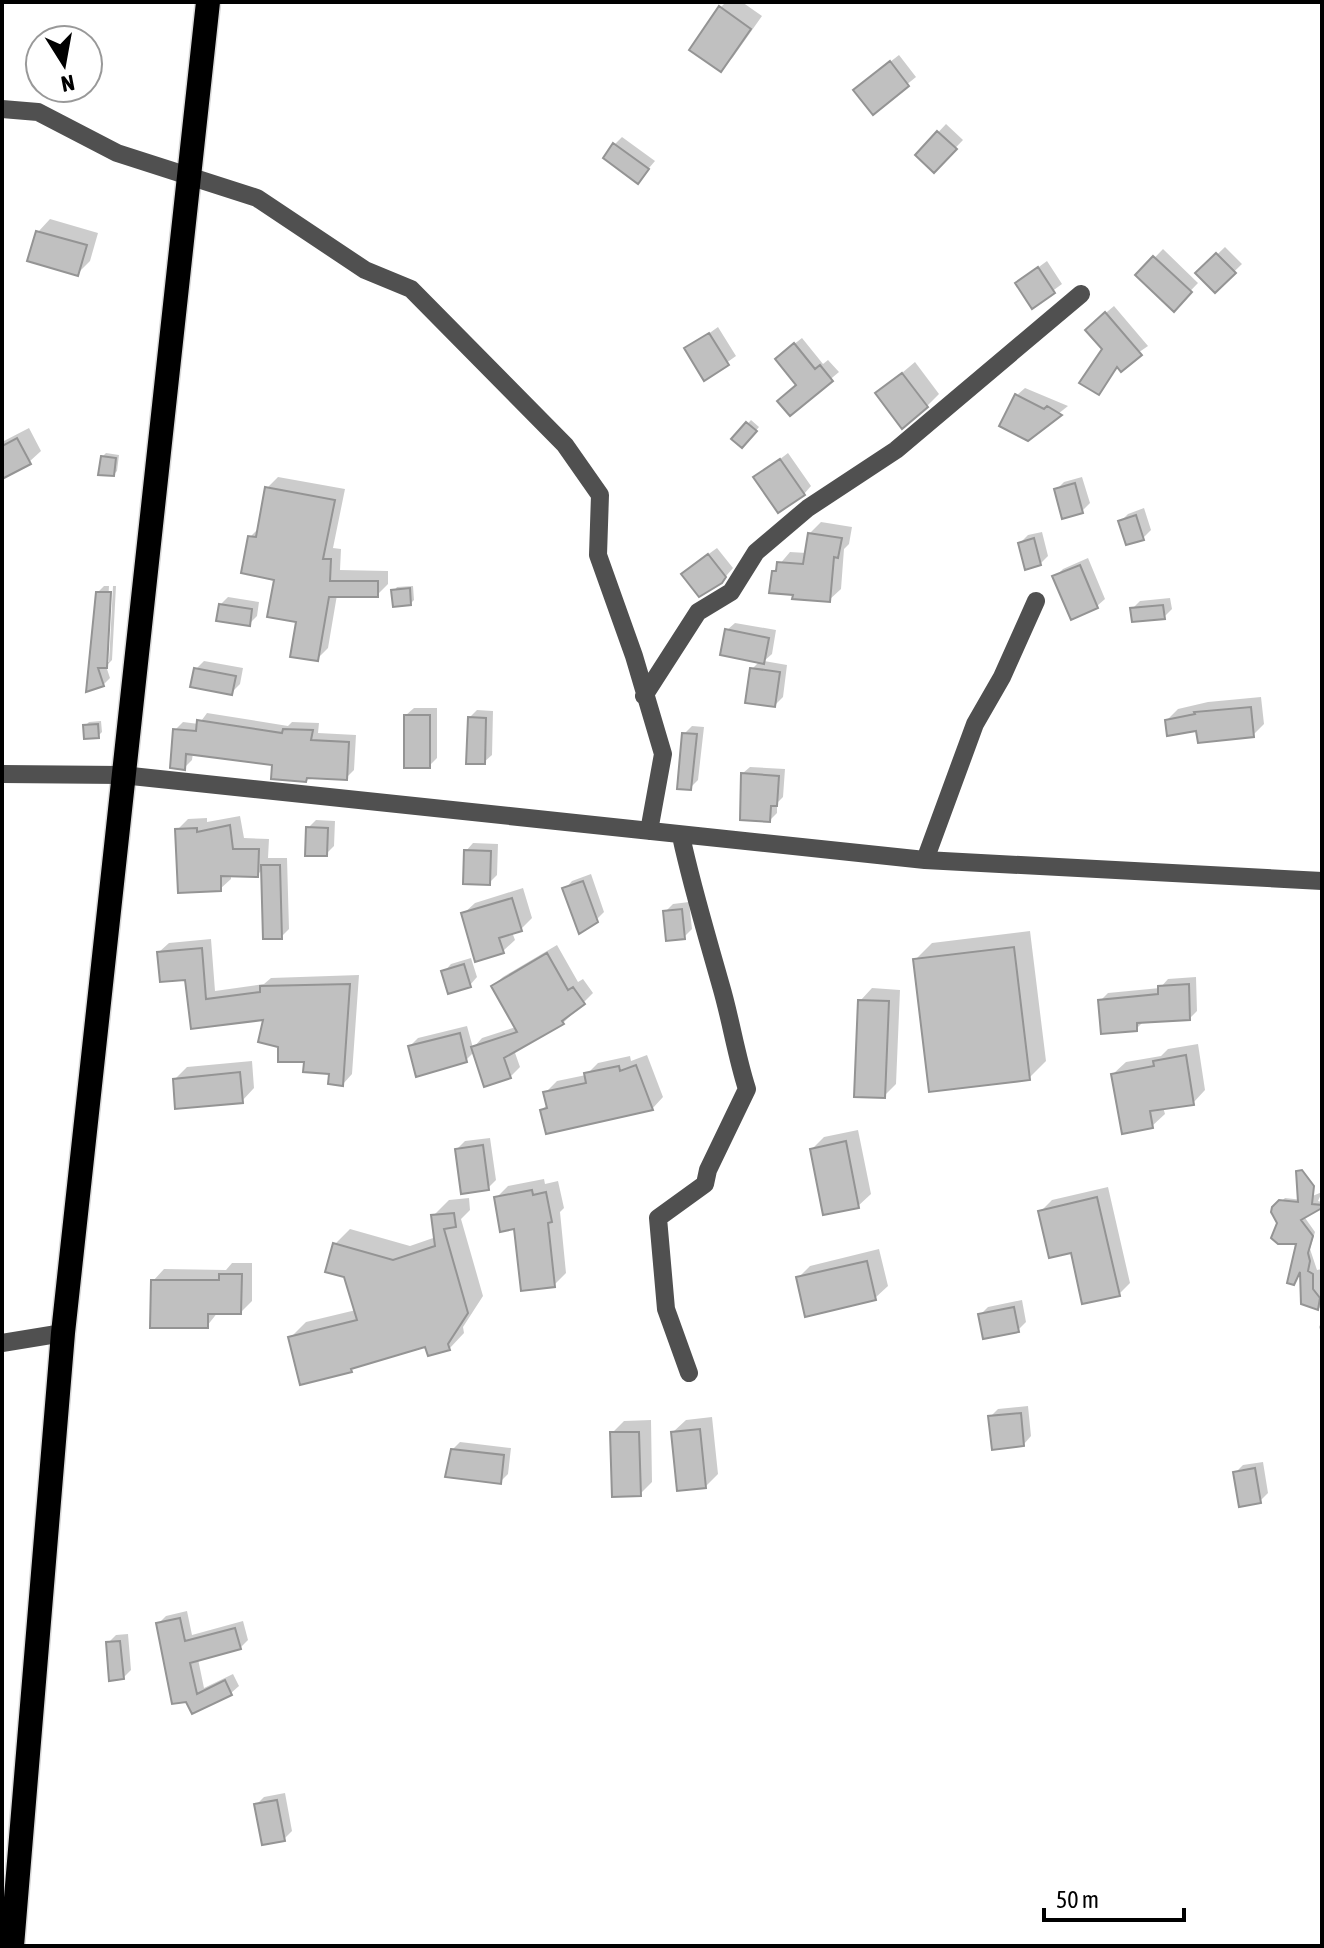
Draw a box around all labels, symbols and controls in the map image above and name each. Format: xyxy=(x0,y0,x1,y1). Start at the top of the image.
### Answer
north arrow xyxy=(24,24,104,104)
text: N xyxy=(59,70,77,98)
scale bar xyxy=(1044,1872,1184,1922)
text: 50 m xyxy=(1056,1886,1099,1913)

